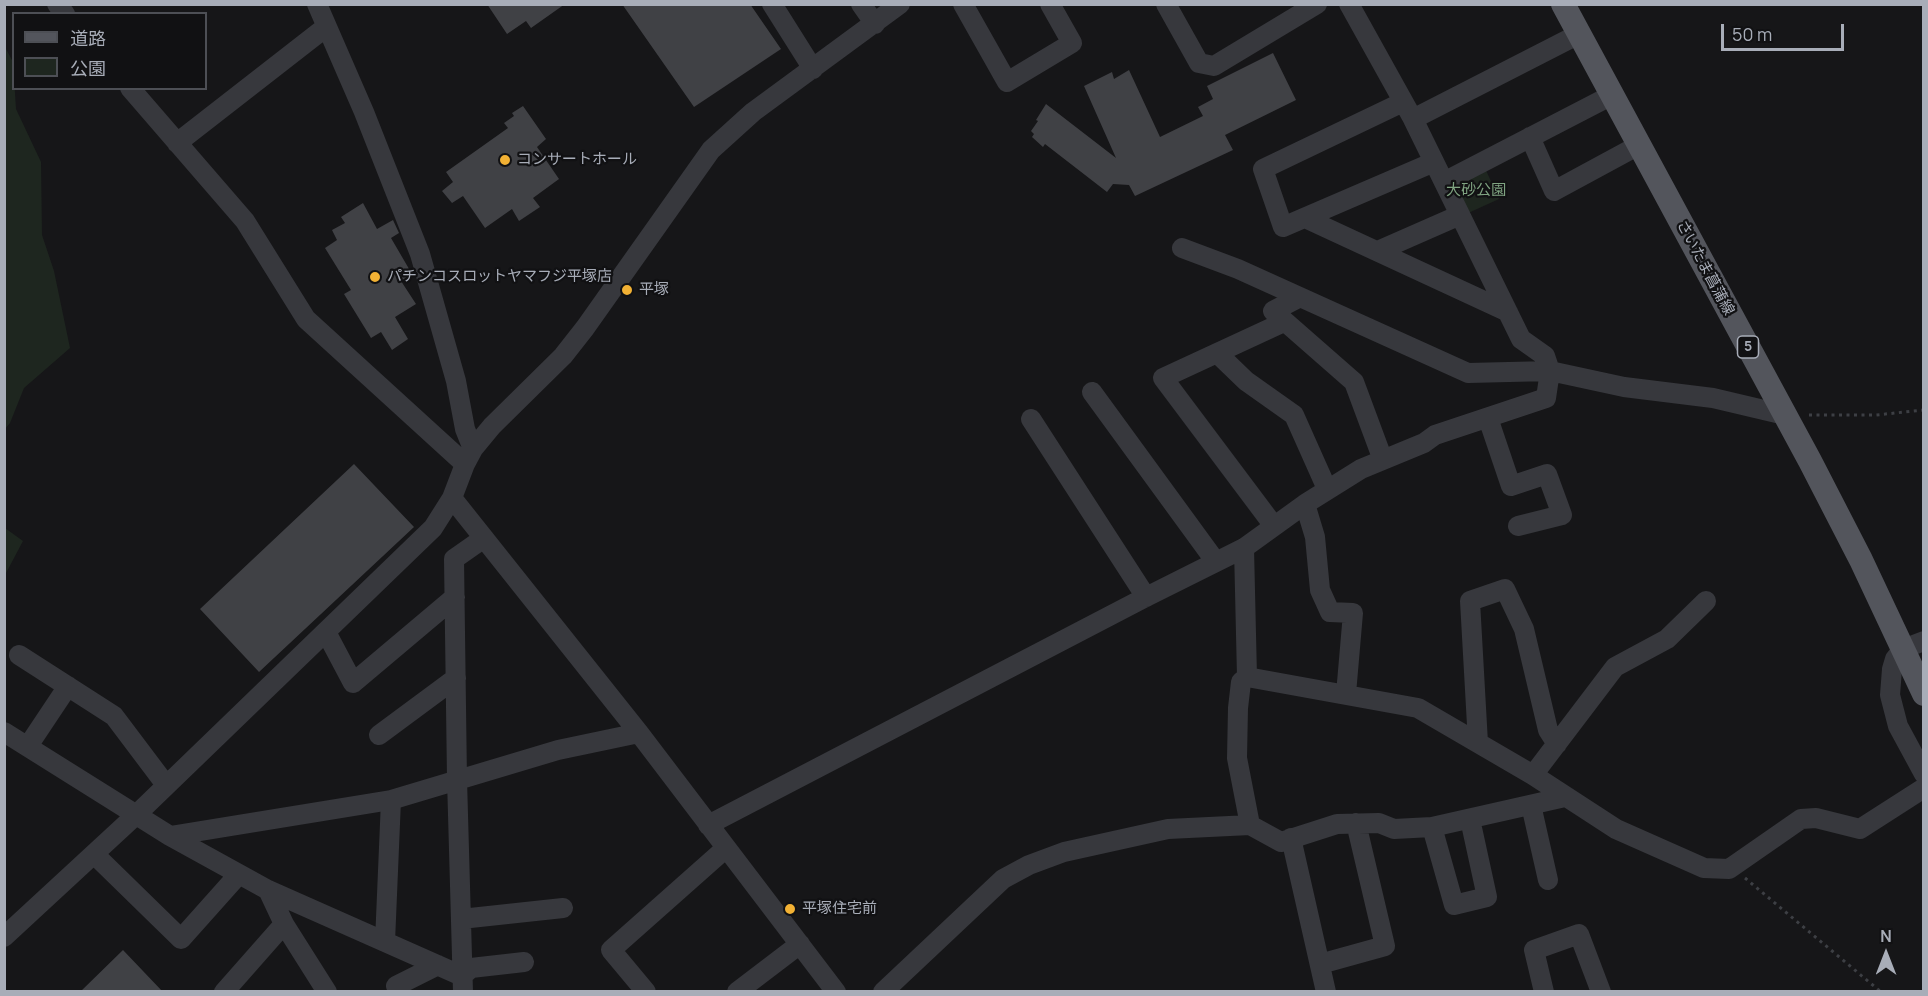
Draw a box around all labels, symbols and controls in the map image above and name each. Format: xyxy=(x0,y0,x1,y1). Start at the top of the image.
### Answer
legend xyxy=(12,12,207,90)
scale bar xyxy=(1724,12,1847,50)
text: 50 m xyxy=(1732,22,1772,46)
text: 道路 xyxy=(70,26,106,50)
text: 公園 xyxy=(70,56,106,80)
place label: コンサートホール xyxy=(517,151,637,169)
marker: コンサートホール xyxy=(498,153,512,167)
park label: 大砂公園 xyxy=(1446,182,1506,200)
street label: さいたま菖蒲線 xyxy=(1672,217,1738,319)
place label: パチンコスロットヤマフジ平塚店 xyxy=(387,268,612,286)
marker: パチンコスロットヤマフジ平塚店 xyxy=(368,270,382,284)
place label: 平塚 xyxy=(639,281,669,299)
marker: 平塚 xyxy=(620,283,634,297)
road number: 5 xyxy=(1738,336,1758,358)
place label: 平塚住宅前 xyxy=(802,900,877,918)
marker: 平塚住宅前 xyxy=(783,902,797,916)
north arrow xyxy=(1856,924,1916,984)
text: N xyxy=(1880,925,1892,947)

